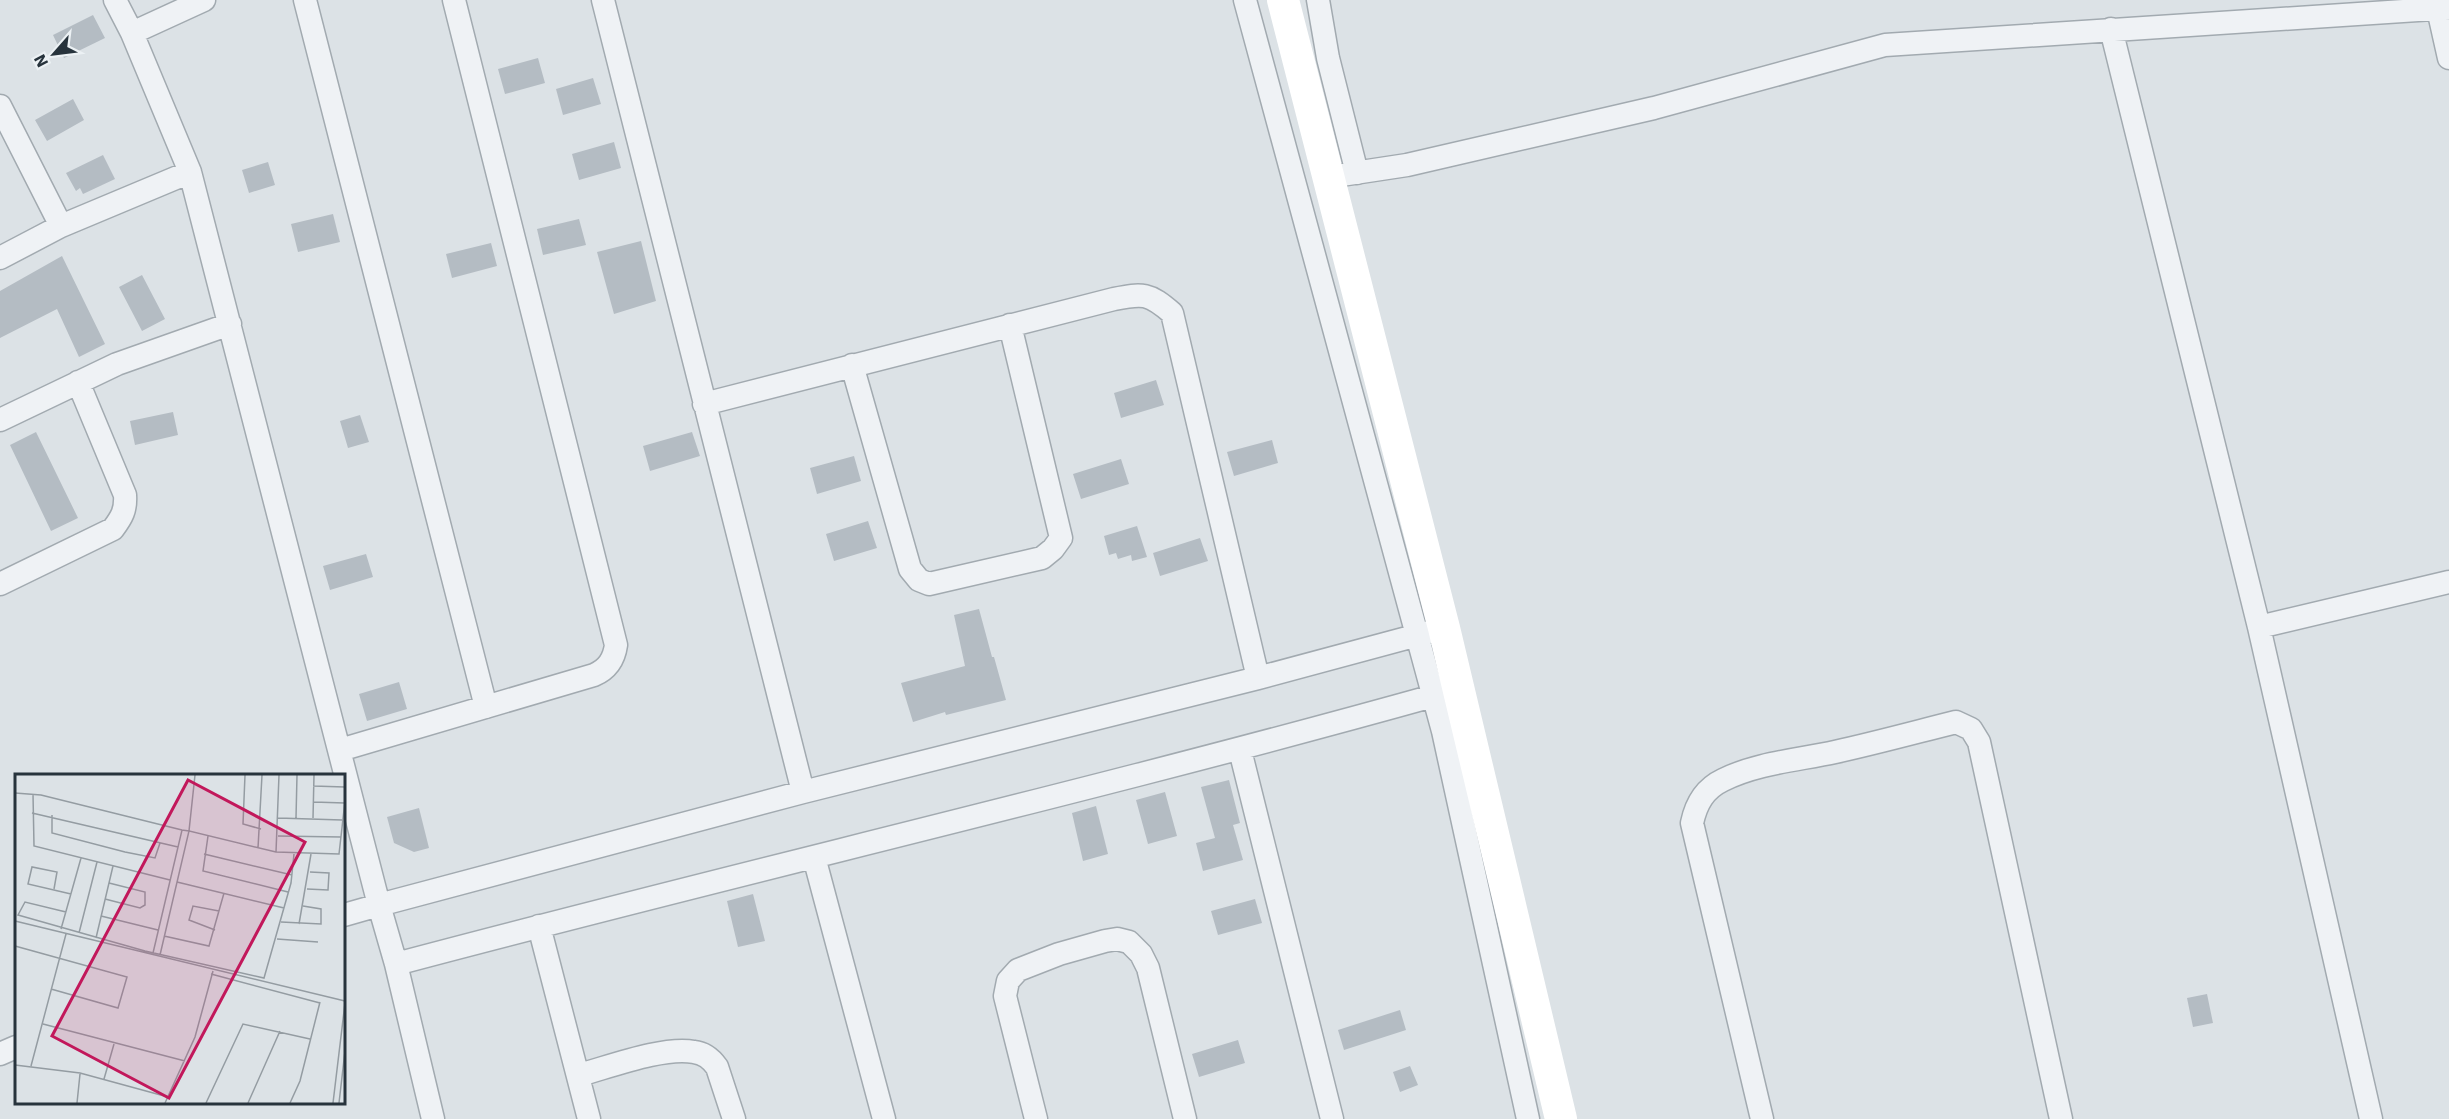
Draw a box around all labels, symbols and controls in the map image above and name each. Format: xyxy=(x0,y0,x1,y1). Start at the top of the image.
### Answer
north arrow xyxy=(24,24,84,84)
text: N xyxy=(29,51,52,71)
inset map xyxy=(15,774,345,1104)

